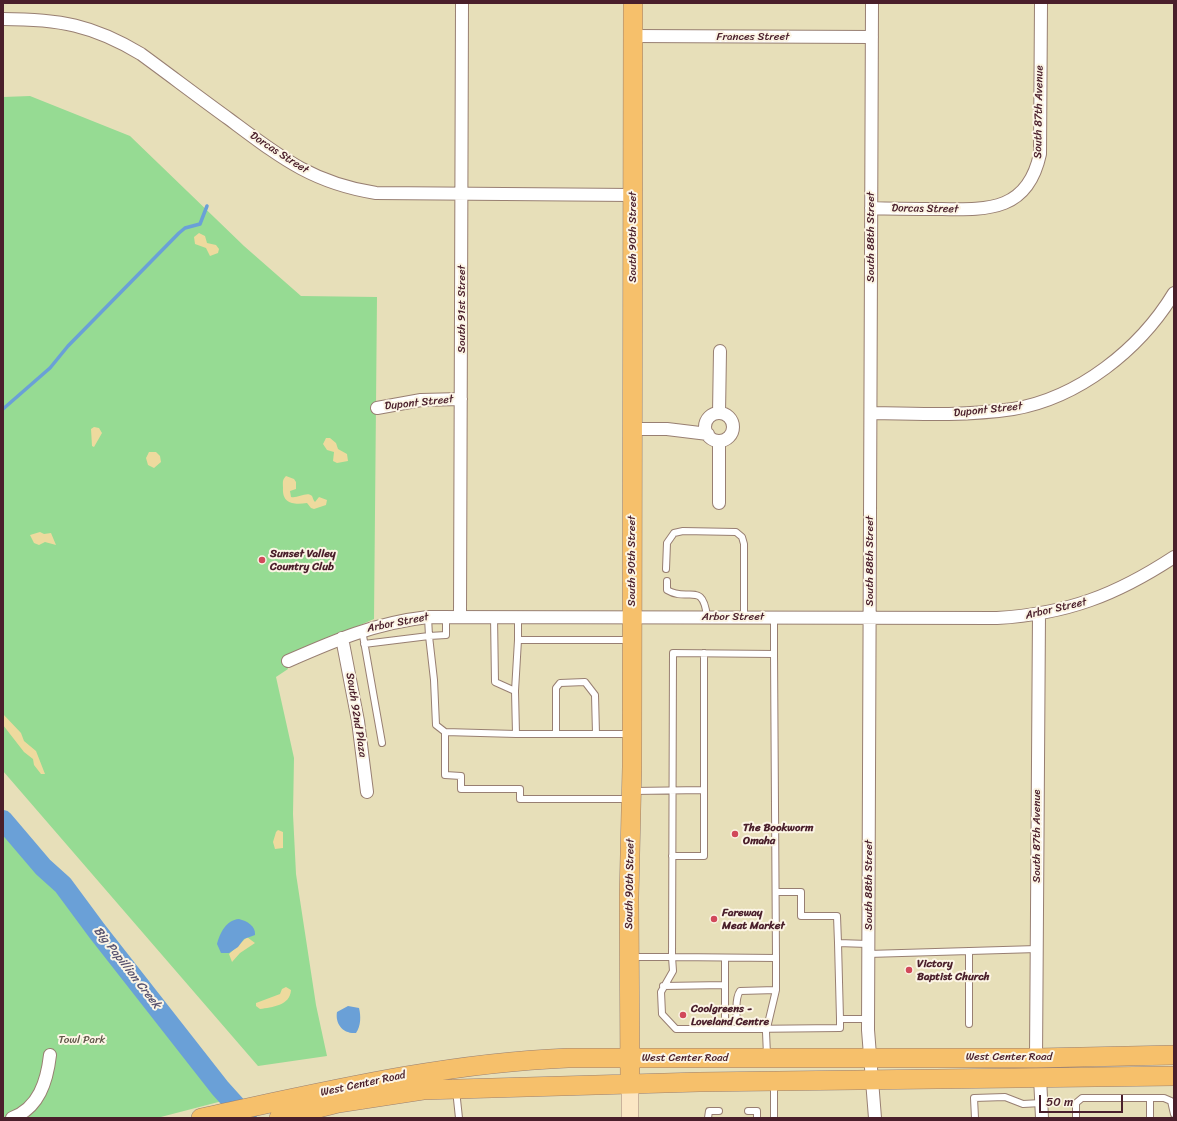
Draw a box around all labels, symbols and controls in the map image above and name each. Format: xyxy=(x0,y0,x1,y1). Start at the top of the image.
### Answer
street label: Frances Street xyxy=(717,30,789,44)
street label: South 87th Avenue xyxy=(1032,65,1046,159)
street label: Dorcas Street xyxy=(247,129,311,177)
street label: South 90th Street xyxy=(626,192,640,282)
street label: South 88th Street xyxy=(864,192,878,282)
street label: Dorcas Street xyxy=(891,202,959,216)
street label: South 91st Street xyxy=(455,265,469,353)
street label: Dupont Street xyxy=(384,393,454,413)
street label: Dupont Street xyxy=(953,400,1023,420)
street label: South 90th Street xyxy=(625,516,639,606)
street label: South 88th Street xyxy=(863,516,877,606)
place label: Sunset Valley Country Club xyxy=(270,547,336,573)
marker: Sunset Valley Country Club xyxy=(257,555,267,565)
street label: Arbor Street xyxy=(1024,596,1088,622)
street label: Arbor Street xyxy=(702,610,764,624)
street label: Arbor Street xyxy=(366,611,430,635)
street label: South 92nd Plaza xyxy=(343,672,369,758)
street label: South 87th Avenue xyxy=(1030,789,1044,883)
place label: The Bookworm Omaha xyxy=(743,821,813,847)
marker: The Bookworm Omaha xyxy=(730,829,740,839)
street label: South 90th Street xyxy=(623,838,637,930)
street label: South 88th Street xyxy=(862,840,876,930)
place label: Fareway Meat Market xyxy=(722,906,785,932)
marker: Fareway Meat Market xyxy=(709,914,719,924)
water label: Big Papillion Creek xyxy=(91,924,163,1012)
place label: Victory Baptist Church xyxy=(917,957,990,983)
marker: Victory Baptist Church xyxy=(904,965,914,975)
place label: Coolgreens - Loveland Centre xyxy=(691,1002,769,1028)
marker: Coolgreens - Loveland Centre xyxy=(678,1010,688,1020)
park label: Towl Park xyxy=(59,1033,105,1047)
street label: West Center Road xyxy=(966,1050,1052,1064)
street label: West Center Road xyxy=(642,1051,728,1065)
street label: West Center Road xyxy=(319,1069,407,1099)
scale bar xyxy=(1041,1087,1125,1113)
text: 50 m xyxy=(1046,1091,1073,1113)

